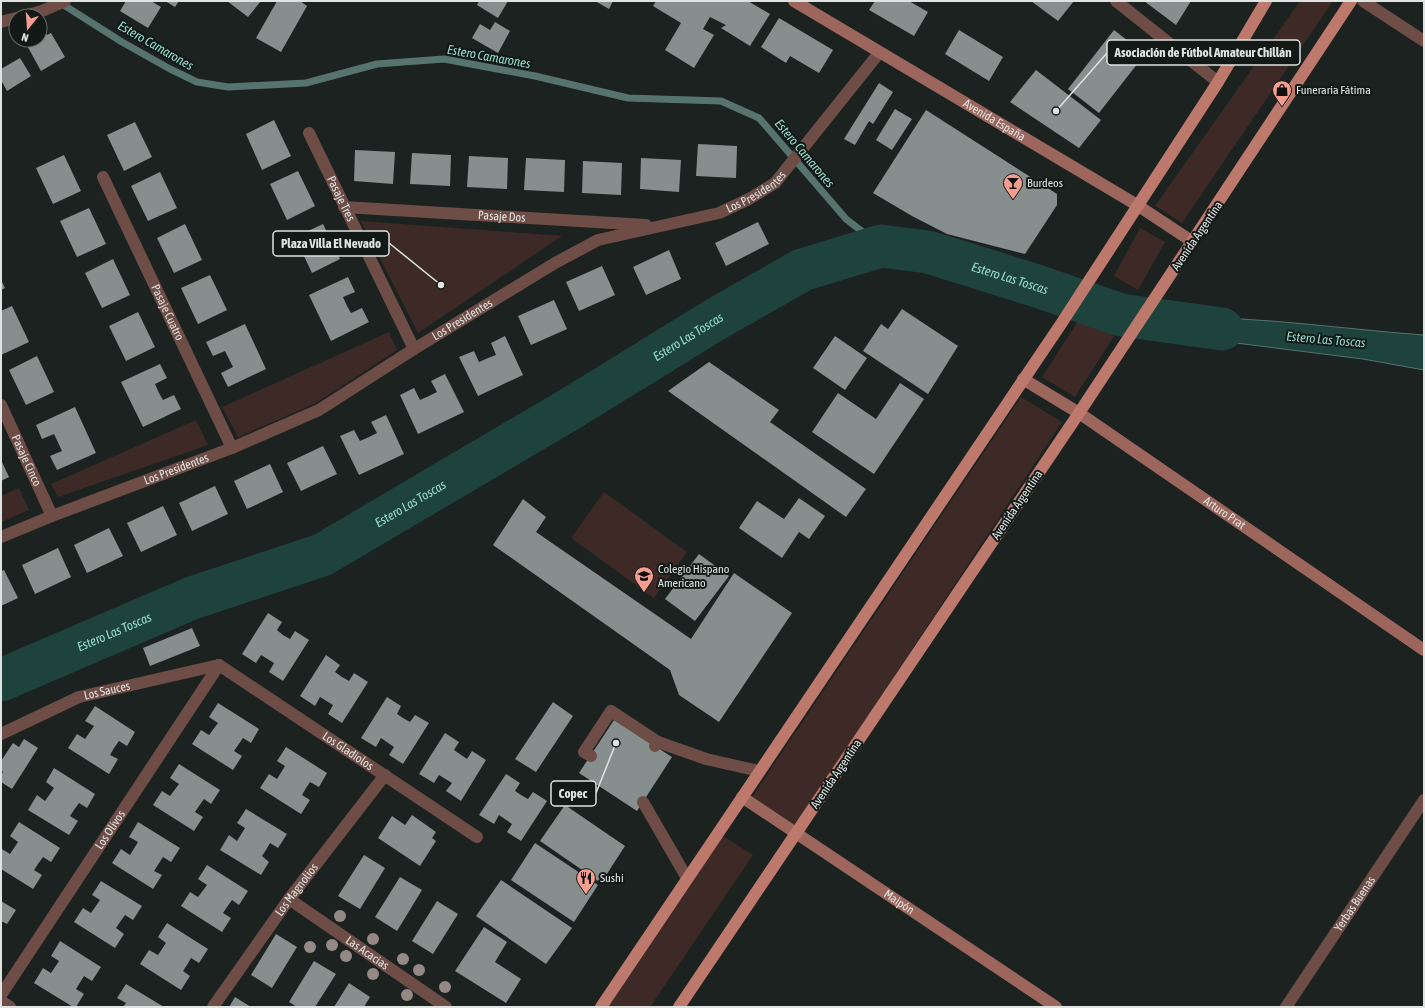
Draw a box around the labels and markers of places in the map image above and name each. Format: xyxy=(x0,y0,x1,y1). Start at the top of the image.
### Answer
callout: Asociación de Fútbol Amateur Chillán xyxy=(1107,40,1300,65)
shop icon: Funeraria Fátima xyxy=(1271,79,1293,107)
place label: Funeraria Fátima xyxy=(1296,83,1371,97)
bar icon: Burdeos xyxy=(1002,172,1024,200)
place label: Burdeos xyxy=(1027,176,1063,190)
callout: Plaza Villa El Nevado xyxy=(273,231,389,256)
place label: Colegio Hispano Americano xyxy=(658,562,730,590)
school or university icon: Colegio Hispano Americano xyxy=(633,565,655,593)
callout: Copec xyxy=(551,781,596,806)
restaurant icon: Sushi xyxy=(575,867,597,895)
place label: Sushi xyxy=(600,871,624,885)

